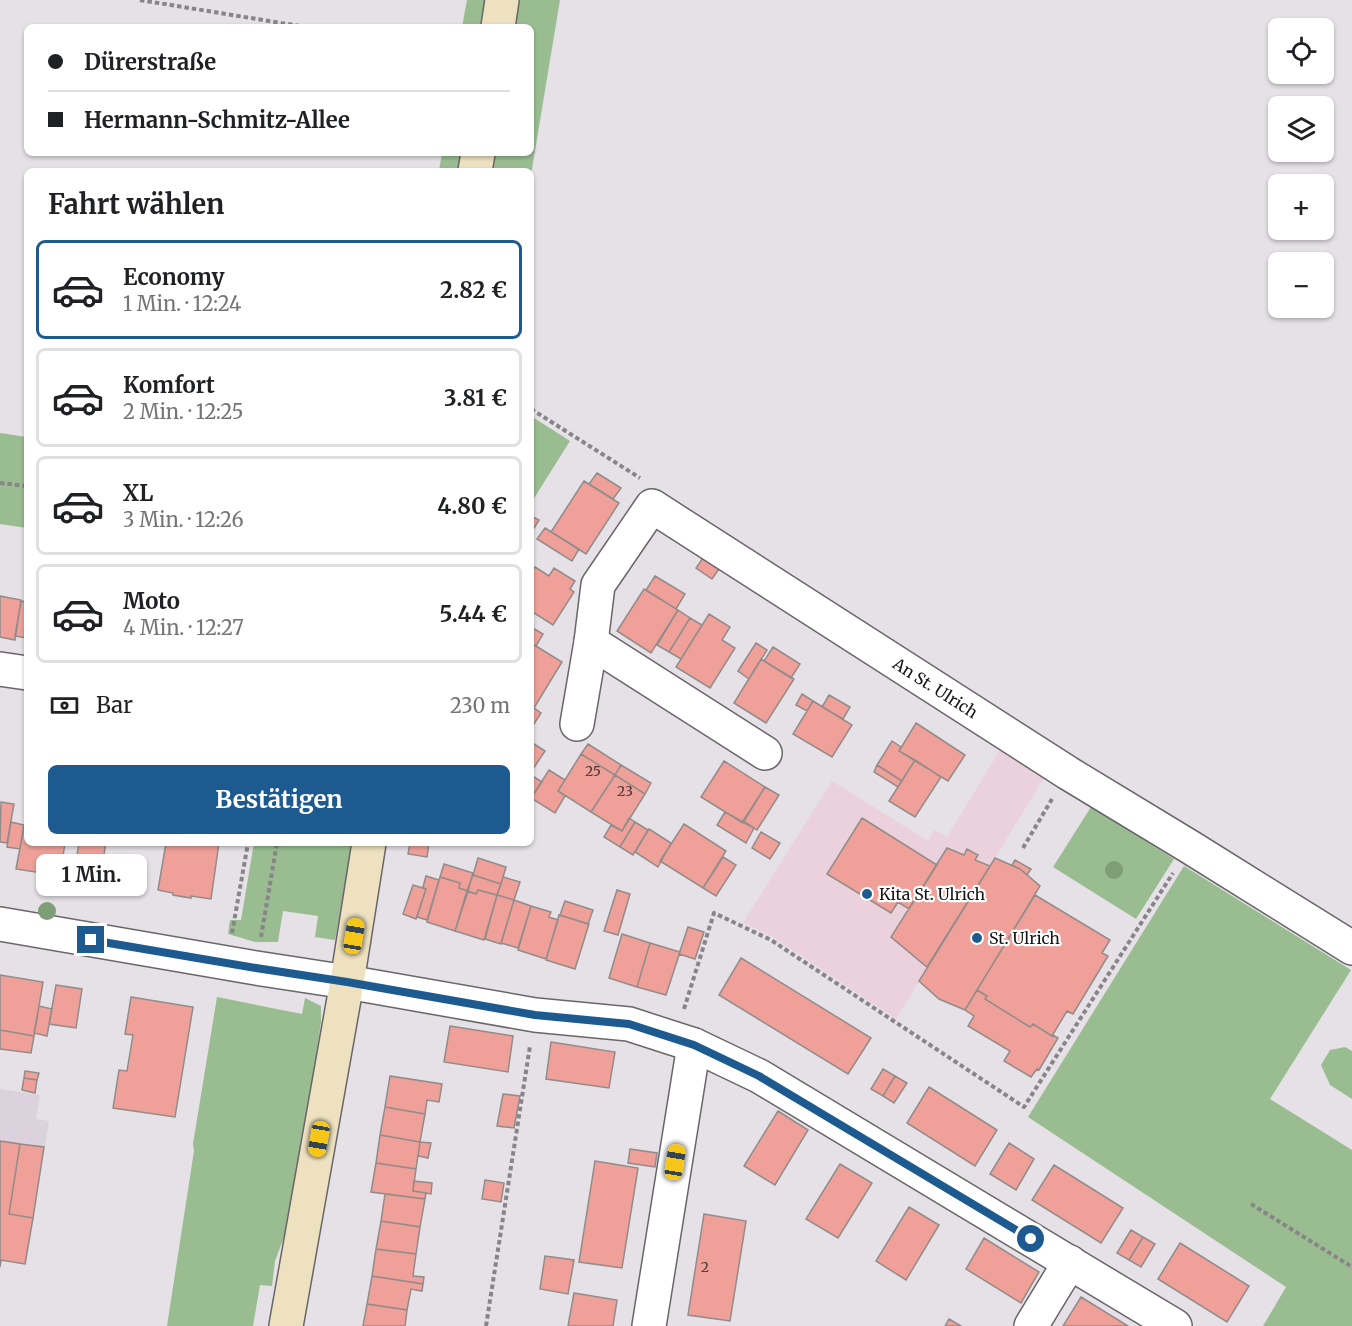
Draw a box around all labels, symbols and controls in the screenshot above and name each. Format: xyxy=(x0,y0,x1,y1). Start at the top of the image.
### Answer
map controls xyxy=(1268,18,1334,318)
button: locate xyxy=(1268,18,1334,84)
text: Dürerstraße xyxy=(84,48,216,76)
button: layers xyxy=(1268,96,1334,162)
text: Hermann-Schmitz-Allee xyxy=(84,106,350,134)
button: + xyxy=(1268,174,1334,240)
text: Fahrt wählen xyxy=(48,187,224,221)
button: − xyxy=(1268,252,1334,318)
icon: car xyxy=(51,263,105,317)
text: Economy xyxy=(123,263,224,291)
text: 2.82 € xyxy=(440,276,507,304)
text: 1 Min. · 12:24 xyxy=(123,291,241,316)
icon: car xyxy=(51,371,105,425)
text: Komfort xyxy=(123,371,215,399)
text: 3.81 € xyxy=(444,384,507,412)
text: 2 Min. · 12:25 xyxy=(123,399,243,424)
icon: car xyxy=(51,479,105,533)
text: XL xyxy=(123,479,153,507)
text: 4.80 € xyxy=(437,492,507,520)
text: 3 Min. · 12:26 xyxy=(123,507,244,532)
icon: car xyxy=(51,587,105,641)
text: Moto xyxy=(123,587,180,615)
text: 5.44 € xyxy=(440,600,507,628)
text: 4 Min. · 12:27 xyxy=(123,615,244,640)
street label: An St. Ulrich xyxy=(888,653,982,723)
icon: cash xyxy=(48,689,81,722)
text: Bar xyxy=(96,691,133,719)
text: 230 m xyxy=(450,693,510,718)
house number: 25 xyxy=(585,762,601,780)
button: Bestätigen xyxy=(48,765,510,834)
house number: 23 xyxy=(617,782,633,800)
callout: 1 Min. xyxy=(36,853,146,895)
text: 1 Min. xyxy=(62,862,121,887)
place label: Kita St. Ulrich xyxy=(879,884,986,904)
marker: Kita St. Ulrich xyxy=(860,887,874,901)
car xyxy=(342,917,366,955)
route end xyxy=(77,926,104,953)
place label: St. Ulrich xyxy=(989,928,1060,948)
marker: St. Ulrich xyxy=(970,931,984,945)
car xyxy=(307,1120,331,1158)
car xyxy=(663,1143,687,1181)
route start xyxy=(1017,1225,1044,1252)
house number: 2 xyxy=(701,1258,709,1276)

